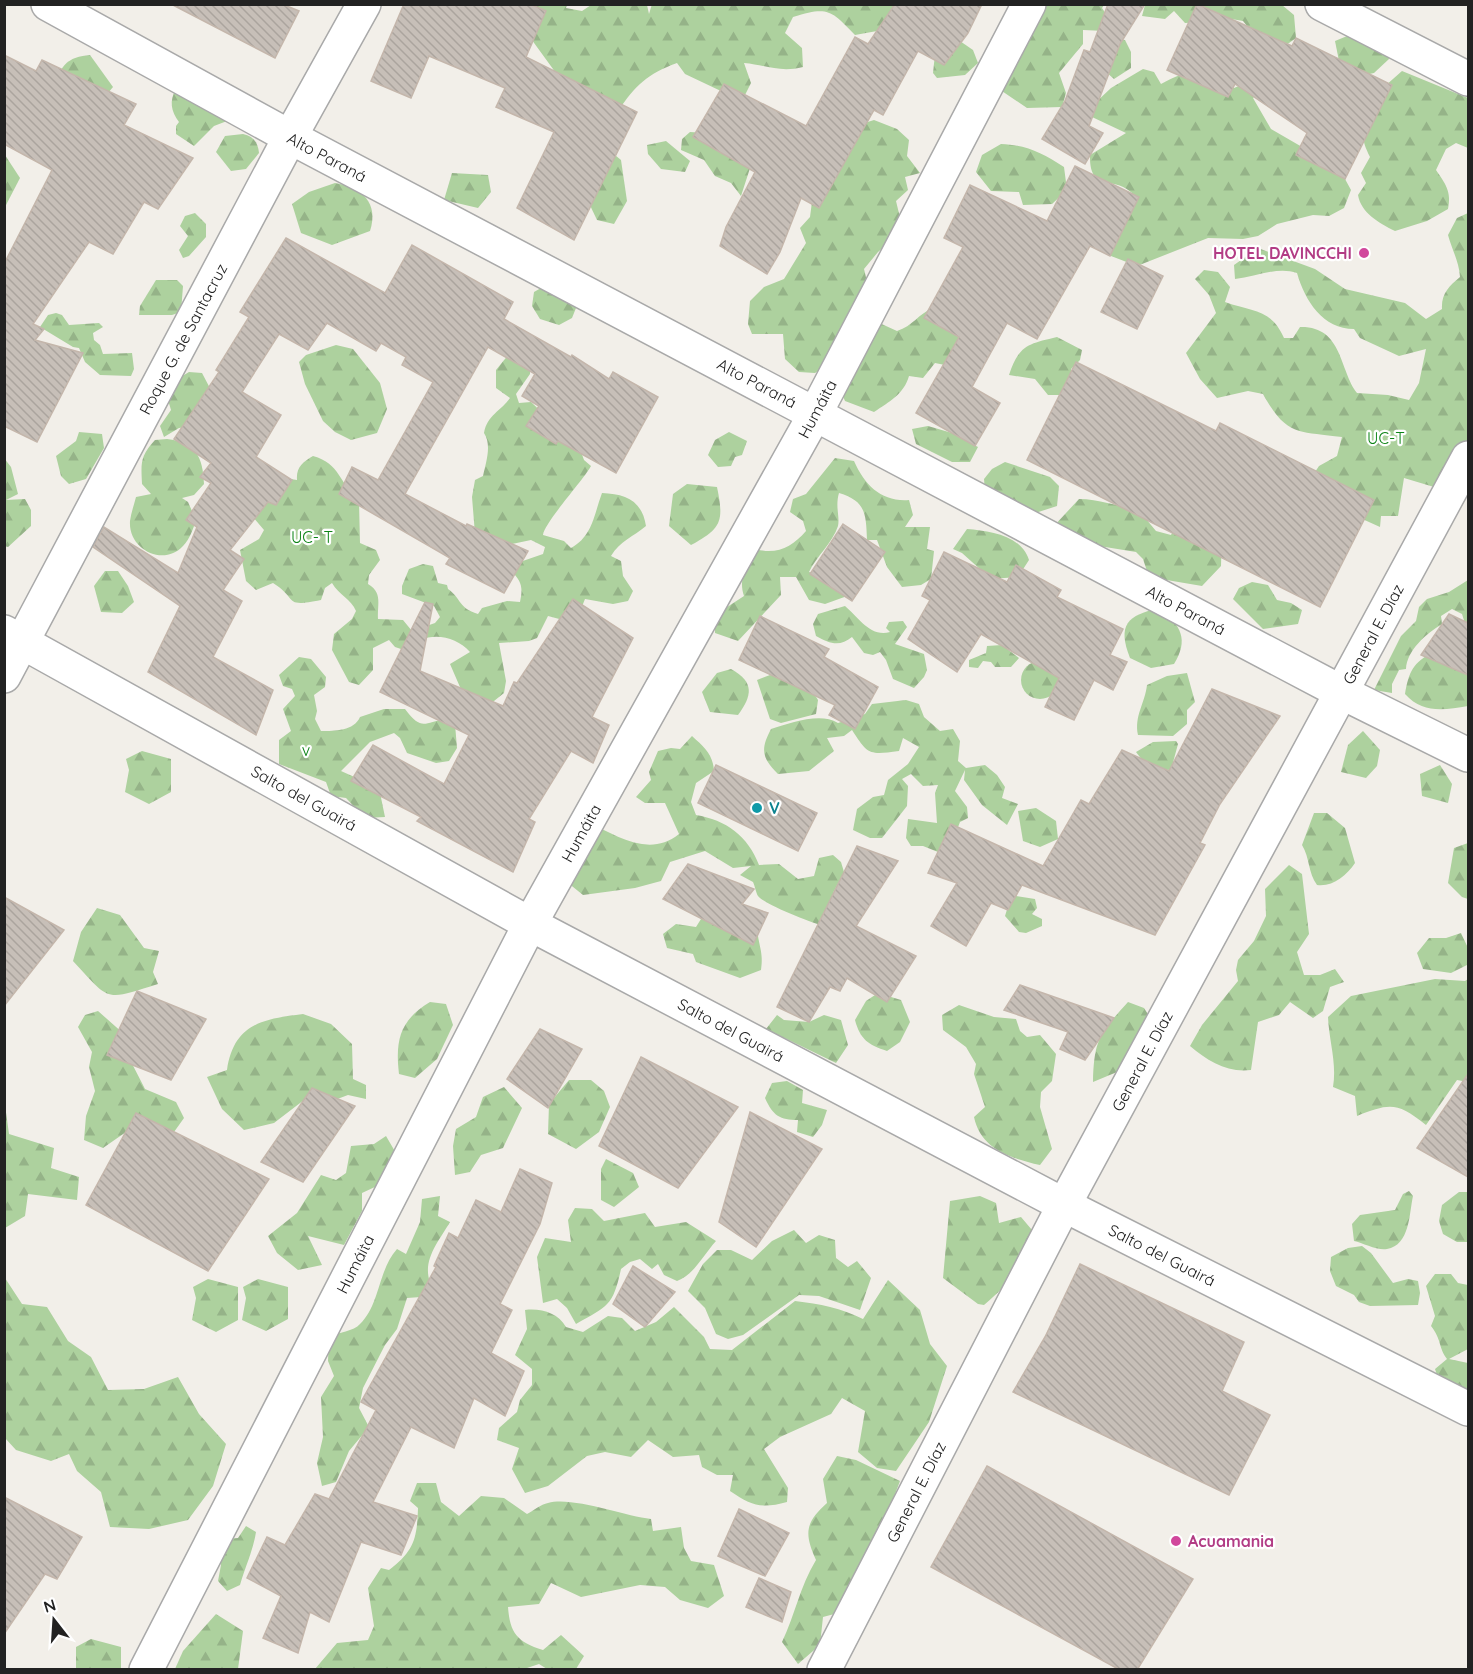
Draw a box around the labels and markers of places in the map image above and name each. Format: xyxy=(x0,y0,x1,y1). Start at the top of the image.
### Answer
place label: HOTEL DAVINCCHI xyxy=(1213,243,1352,263)
marker: HOTEL DAVINCCHI xyxy=(1357,246,1371,260)
place label: V xyxy=(769,798,780,818)
marker: V xyxy=(750,801,764,815)
place label: Acuamania xyxy=(1188,1531,1274,1551)
marker: Acuamania xyxy=(1169,1534,1183,1548)

